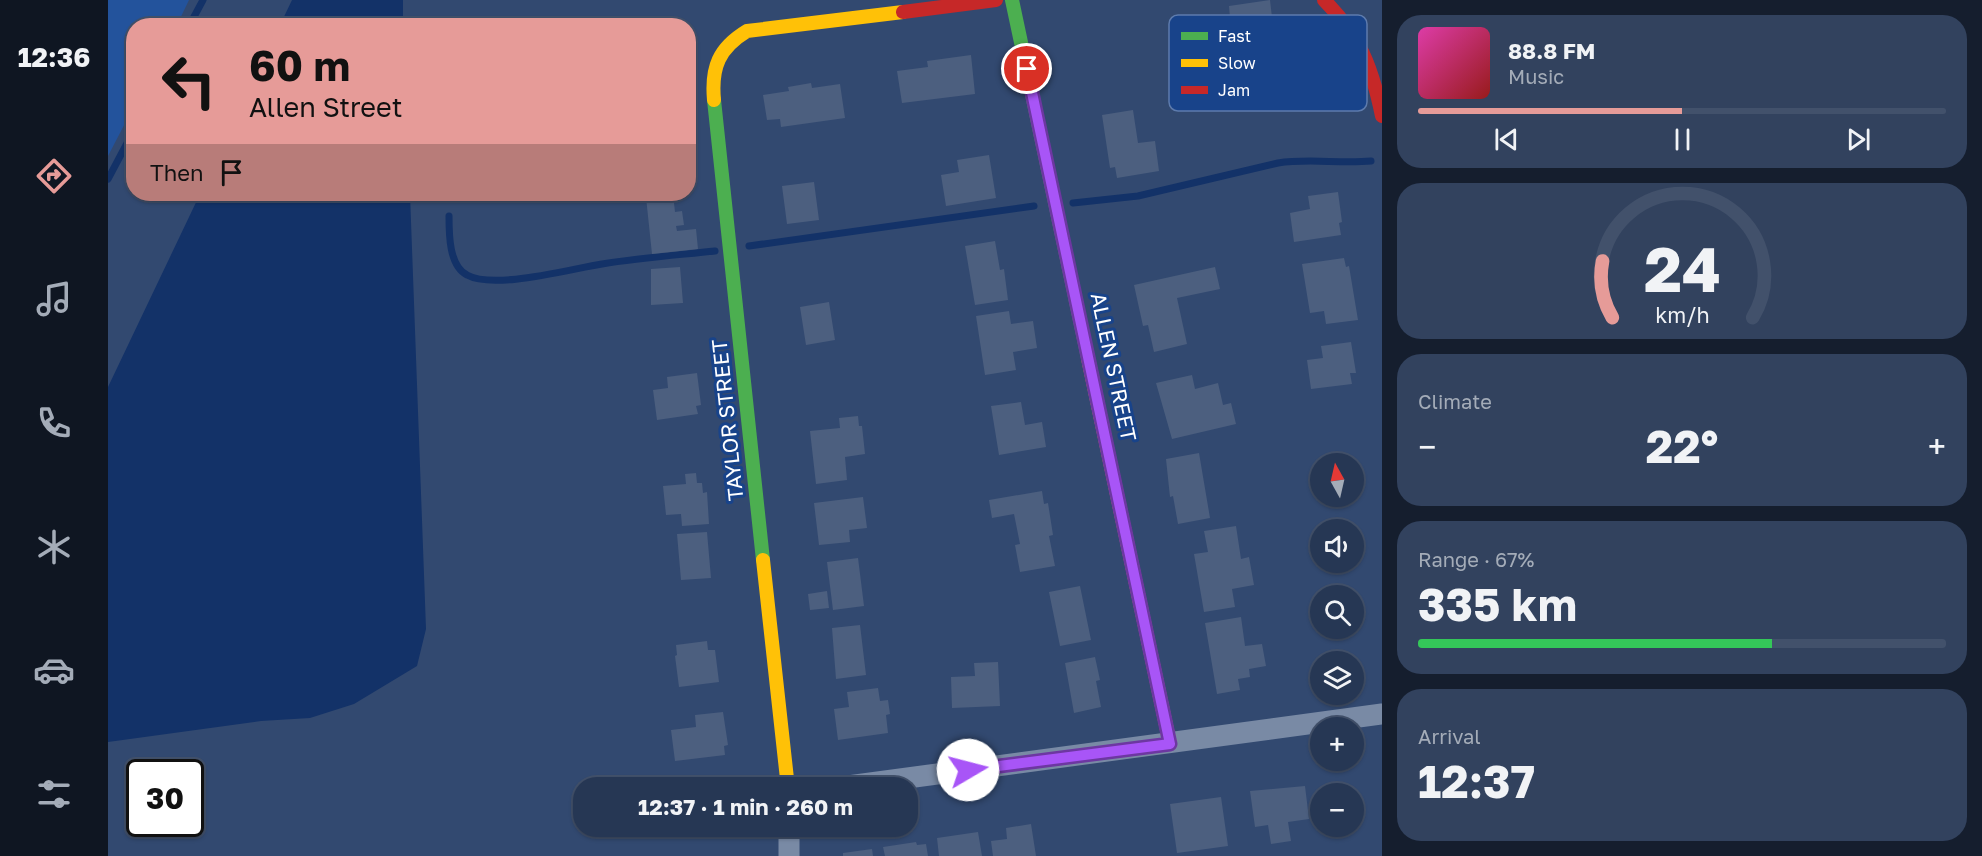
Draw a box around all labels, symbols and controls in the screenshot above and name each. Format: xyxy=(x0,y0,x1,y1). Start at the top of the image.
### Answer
legend xyxy=(1169,15,1367,111)
text: Fast xyxy=(1218,26,1251,46)
text: 88.8 FM xyxy=(1508,37,1595,64)
text: 60 m xyxy=(249,40,350,90)
text: 12:36 xyxy=(18,41,90,73)
icon: left xyxy=(150,42,228,120)
pin xyxy=(1001,43,1052,94)
icon: arrive xyxy=(1010,52,1043,85)
text: Slow xyxy=(1218,53,1256,73)
text: Music xyxy=(1508,64,1564,88)
text: Jam xyxy=(1218,80,1250,100)
text: Allen Street xyxy=(249,91,403,123)
icon: previous xyxy=(1490,123,1523,156)
icon: pause xyxy=(1666,123,1699,156)
icon: next xyxy=(1842,123,1875,156)
icon: directions xyxy=(33,155,75,197)
icon: arrive xyxy=(215,156,248,189)
text: Then xyxy=(150,159,203,186)
text: 24 xyxy=(1643,231,1721,306)
icon: music xyxy=(33,278,75,320)
street label: ALLEN STREET xyxy=(1086,290,1142,444)
text: km/h xyxy=(1655,302,1709,328)
street label: TAYLOR STREET xyxy=(706,338,748,502)
text: Climate xyxy=(1418,389,1492,413)
icon: phone xyxy=(33,402,75,444)
text: 22° xyxy=(1646,419,1718,473)
text: − xyxy=(1418,427,1436,466)
text: + xyxy=(1928,427,1946,466)
north arrow xyxy=(1310,453,1364,507)
map controls xyxy=(1310,453,1364,837)
button: sound xyxy=(1310,519,1364,573)
icon: climate xyxy=(33,526,75,568)
text: Range · 67% xyxy=(1418,547,1534,571)
text: 335 km xyxy=(1418,577,1577,631)
button: search xyxy=(1310,585,1364,639)
icon: car xyxy=(33,649,75,691)
button: layers xyxy=(1310,651,1364,705)
button: + xyxy=(1310,717,1364,771)
text: Arrival xyxy=(1418,724,1481,748)
position arrow xyxy=(936,738,1000,802)
text: 12:37 xyxy=(1418,754,1535,808)
speed limit sign: 30 xyxy=(126,759,204,837)
icon: filters xyxy=(33,773,75,815)
button: − xyxy=(1310,783,1364,837)
text: 12:37 · 1 min · 260 m xyxy=(638,793,853,820)

